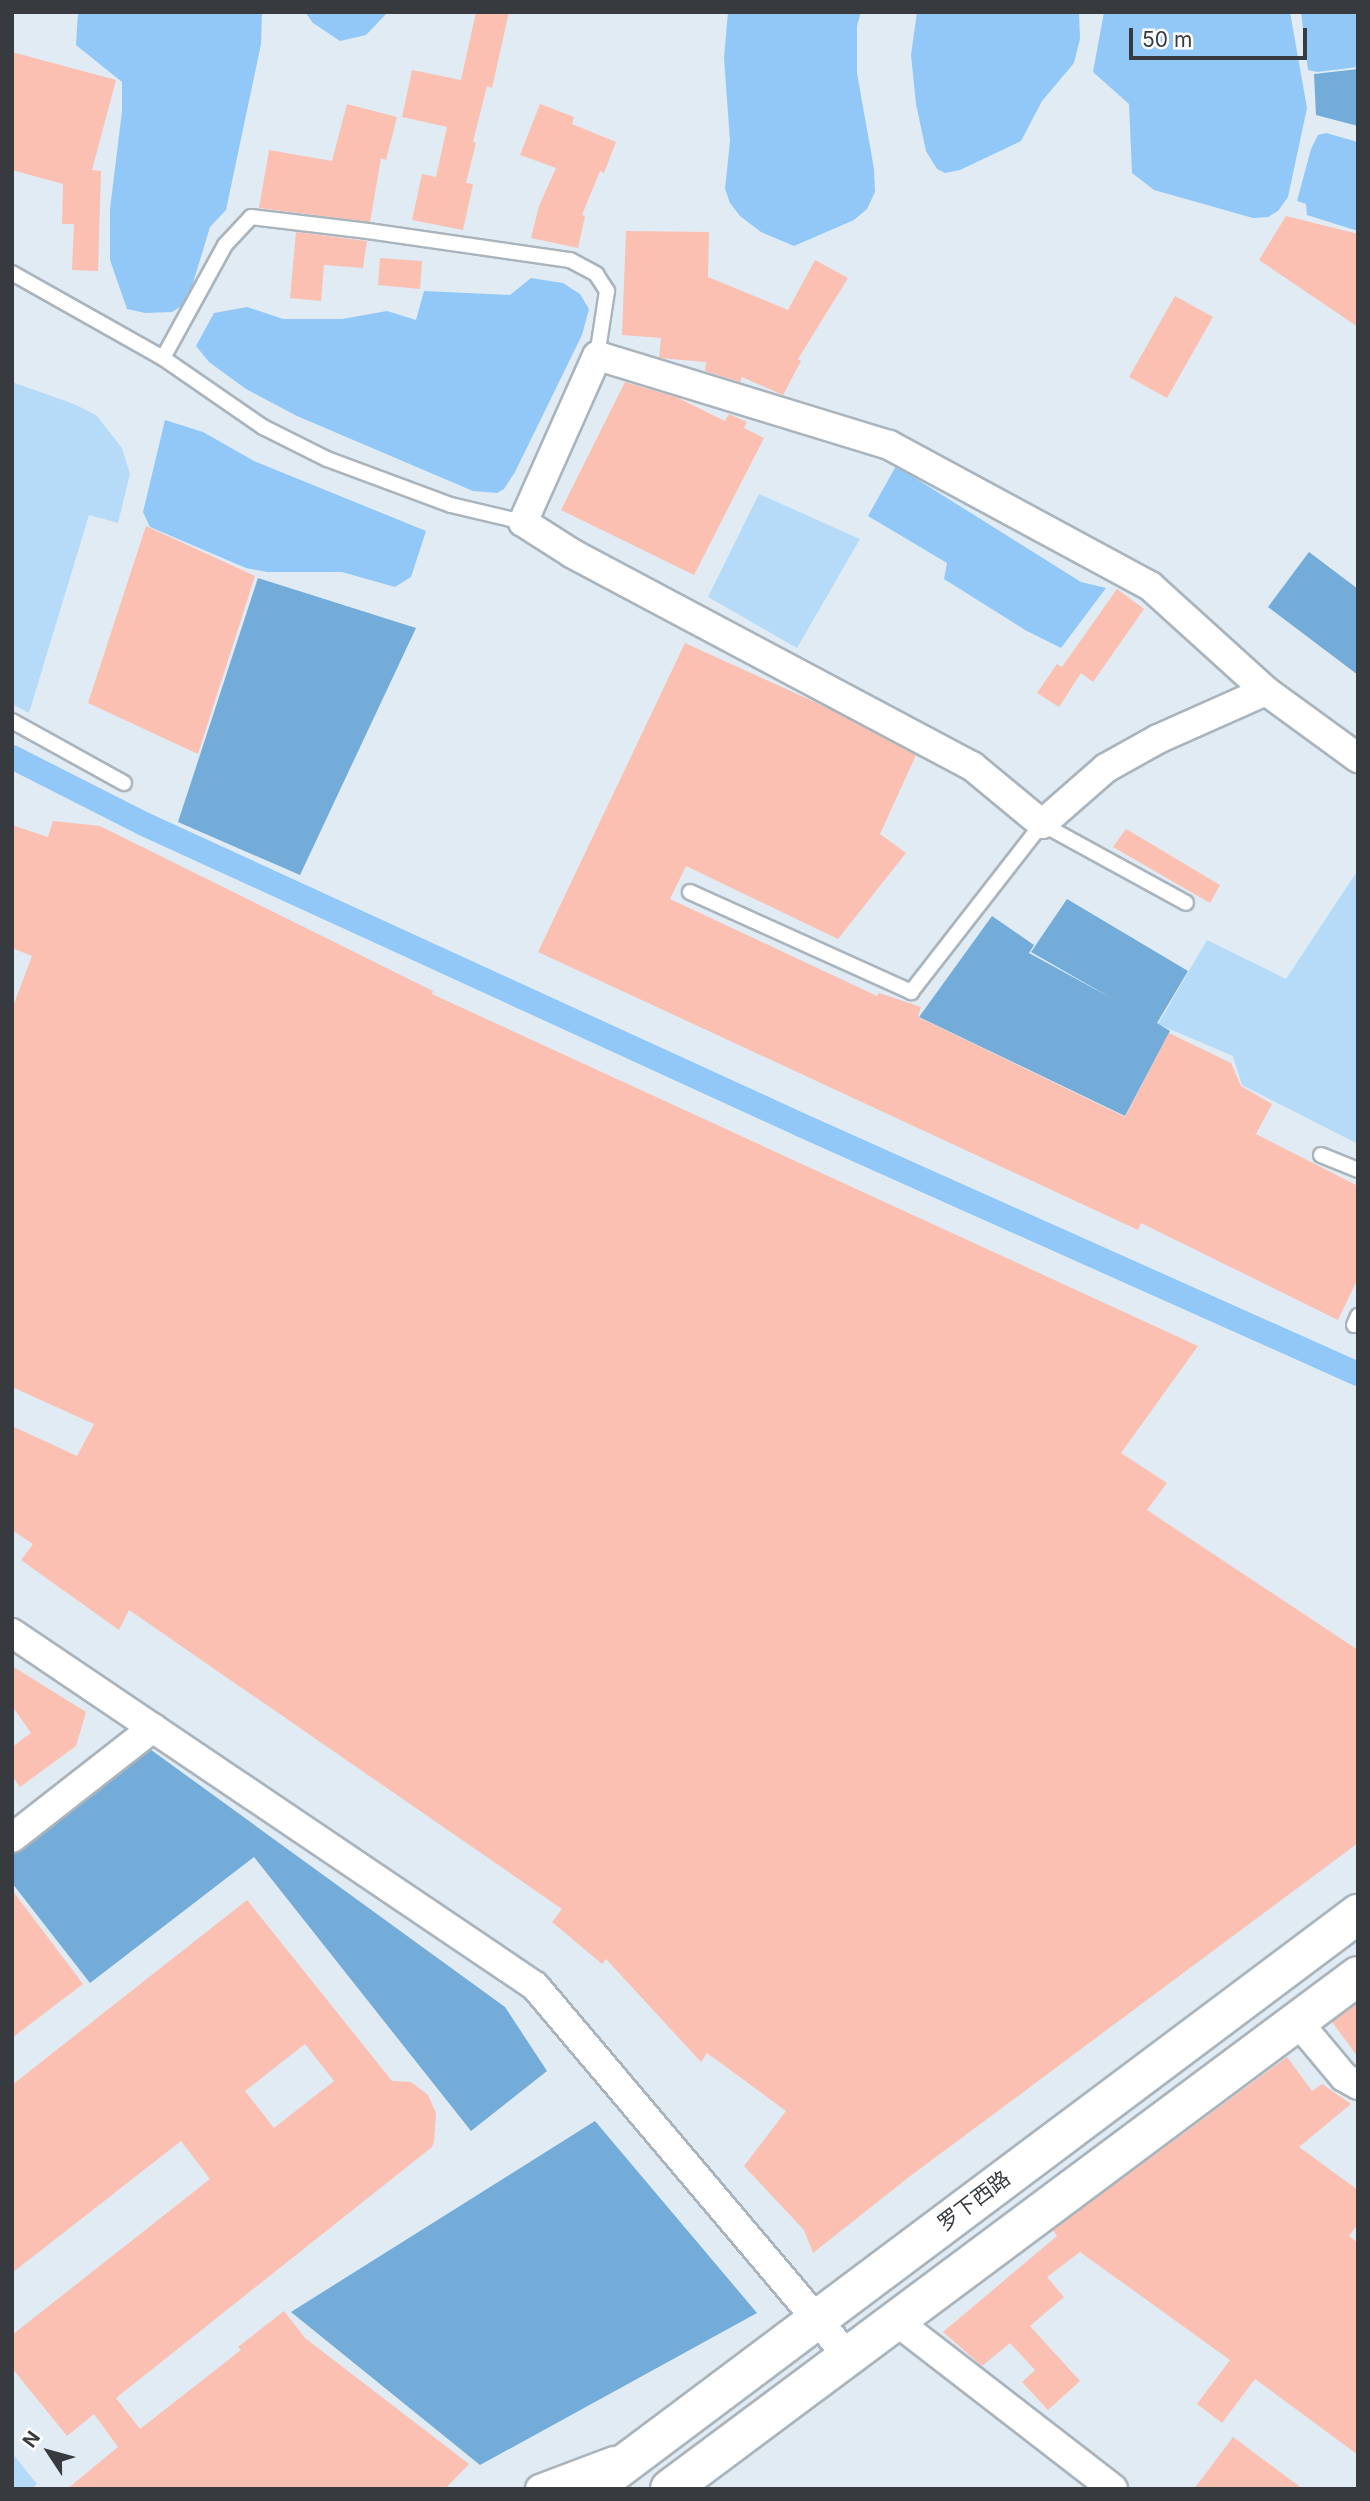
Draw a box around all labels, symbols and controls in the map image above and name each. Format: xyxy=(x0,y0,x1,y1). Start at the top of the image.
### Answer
scale bar xyxy=(1132,14,1310,58)
text: 50 m xyxy=(1142,27,1192,52)
street label: 罗下西路 xyxy=(933,2166,1015,2236)
north arrow xyxy=(14,2417,84,2487)
text: N xyxy=(18,2427,45,2452)

